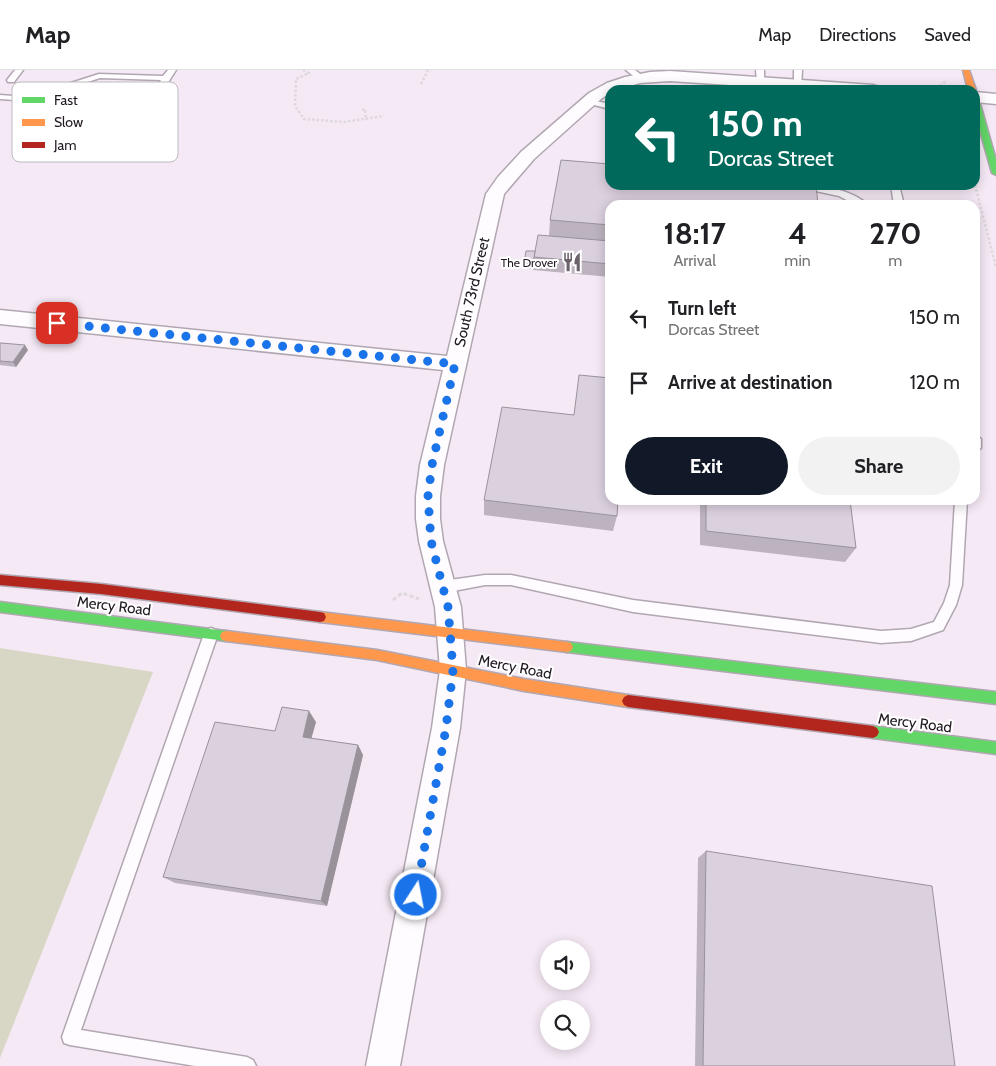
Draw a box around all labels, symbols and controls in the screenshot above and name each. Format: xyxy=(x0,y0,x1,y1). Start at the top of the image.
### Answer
text: Map xyxy=(25,20,71,49)
text: Map xyxy=(758,24,791,46)
text: Directions xyxy=(819,24,896,46)
text: Saved xyxy=(924,24,971,46)
legend xyxy=(12,82,178,162)
text: Fast xyxy=(54,91,78,109)
text: 150 m xyxy=(708,102,803,145)
icon: left xyxy=(625,105,690,170)
text: Slow xyxy=(54,113,83,131)
text: Jam xyxy=(53,136,76,154)
text: Dorcas Street xyxy=(708,145,834,172)
text: 18:17 xyxy=(664,215,726,252)
text: 4 xyxy=(788,215,807,252)
text: 270 xyxy=(869,215,921,252)
street label: South 73rd Street xyxy=(451,235,493,349)
restaurant icon: The Drover xyxy=(561,251,583,273)
text: Arrival xyxy=(673,251,716,270)
text: min xyxy=(784,251,811,270)
text: m xyxy=(888,251,902,270)
place label: The Drover xyxy=(501,255,557,270)
text: Turn left xyxy=(668,297,736,320)
pin xyxy=(36,302,78,344)
icon: left xyxy=(625,304,653,332)
text: 150 m xyxy=(909,306,960,329)
icon: arrive xyxy=(43,309,71,337)
text: Dorcas Street xyxy=(668,320,759,339)
icon: arrive xyxy=(625,369,653,397)
text: Arrive at destination xyxy=(668,371,832,394)
text: 120 m xyxy=(910,371,960,394)
button: Exit xyxy=(625,437,788,495)
button: Share xyxy=(798,437,960,495)
street label: Mercy Road xyxy=(76,593,152,619)
street label: Mercy Road xyxy=(477,651,553,683)
street label: Mercy Road xyxy=(877,710,953,736)
position arrow xyxy=(389,868,441,920)
map controls xyxy=(540,940,590,1050)
button: sound xyxy=(540,940,590,990)
button: search xyxy=(540,1000,590,1050)

